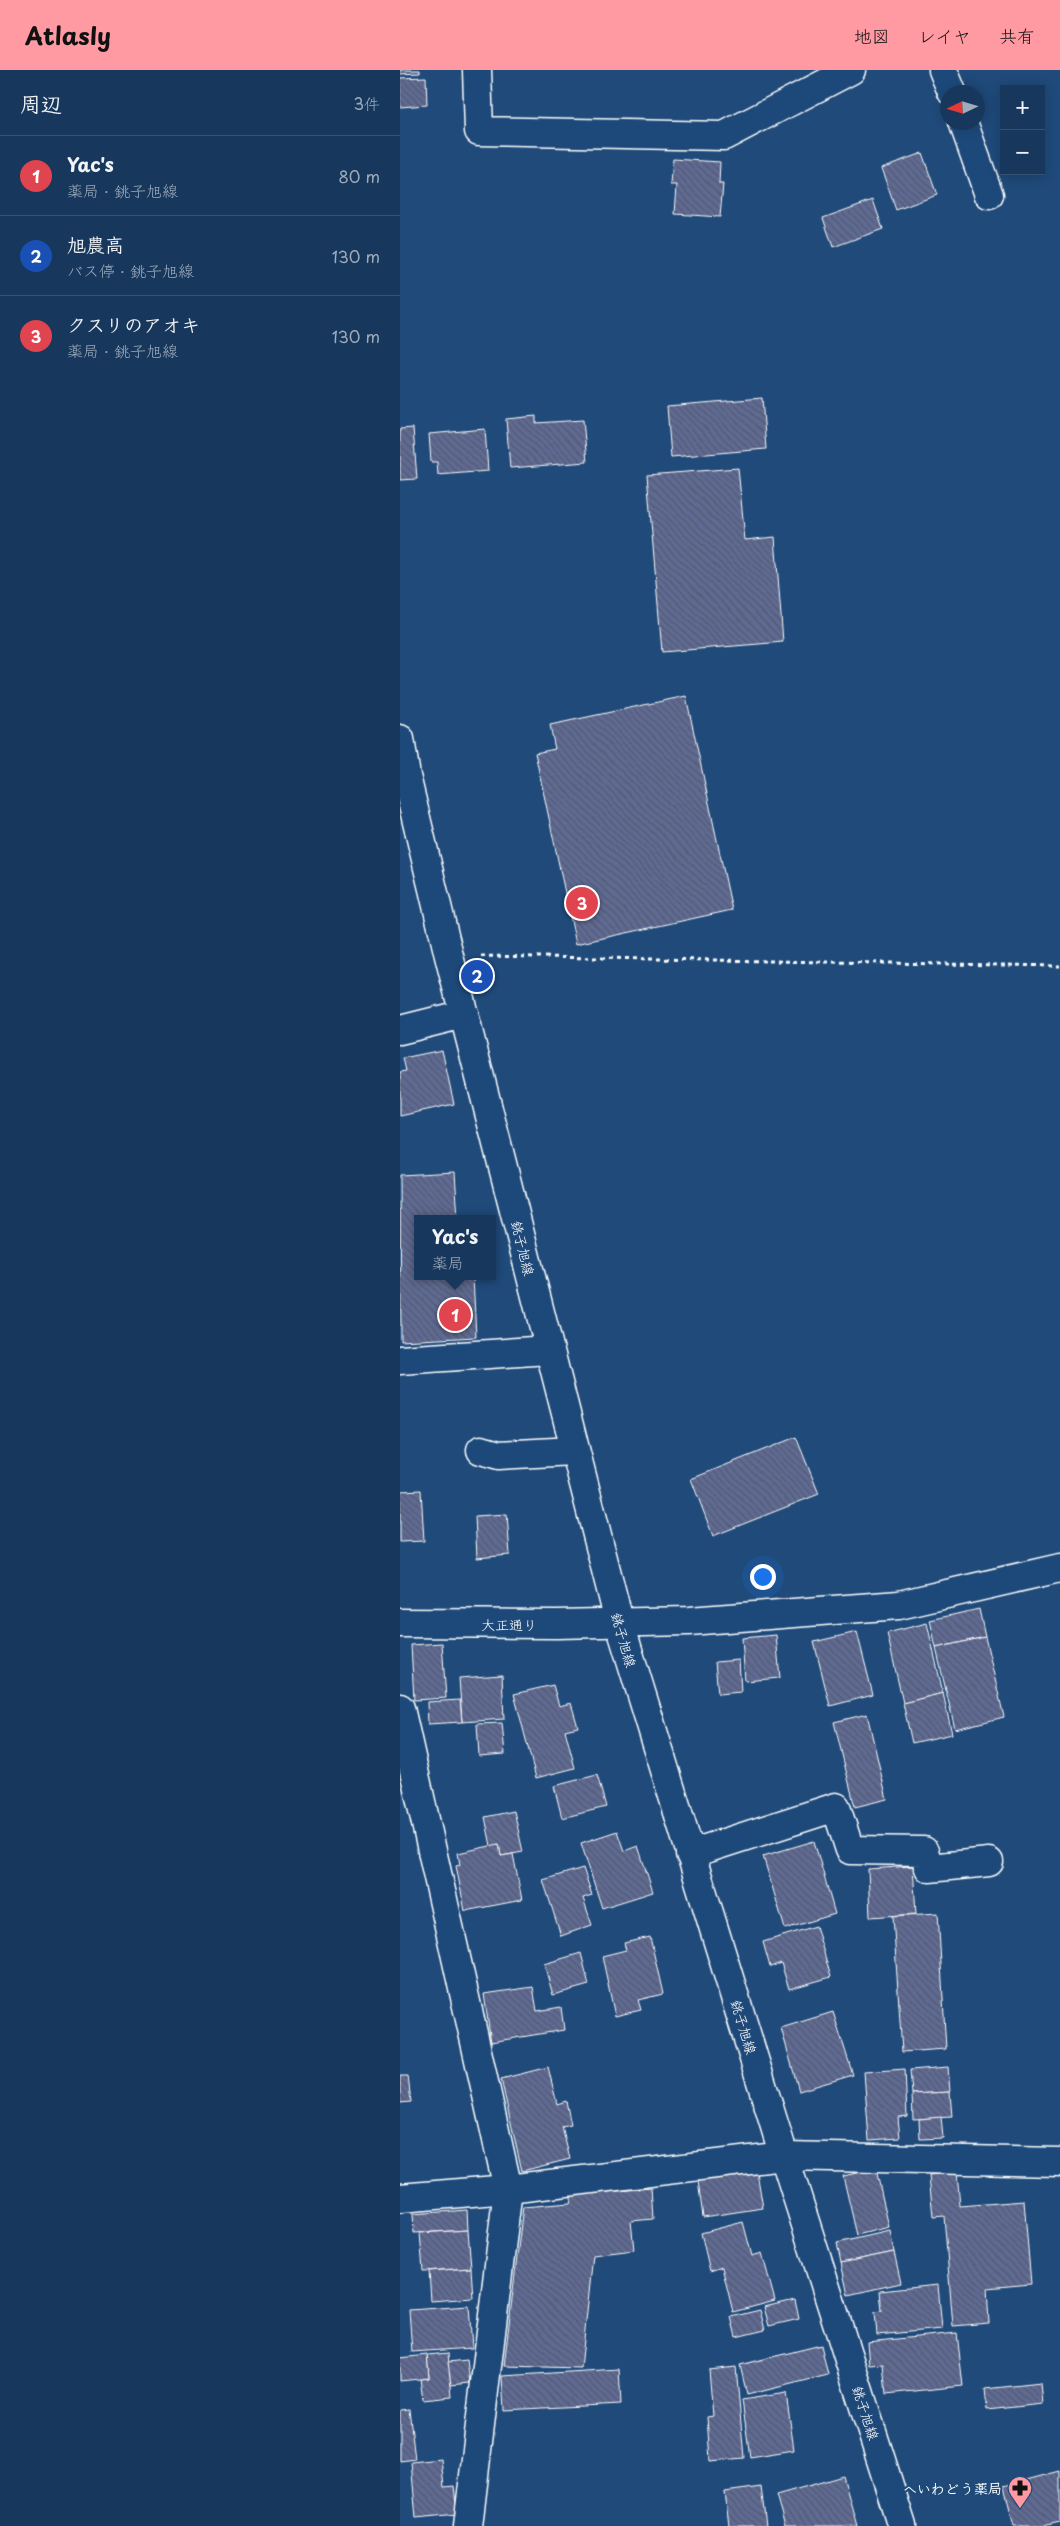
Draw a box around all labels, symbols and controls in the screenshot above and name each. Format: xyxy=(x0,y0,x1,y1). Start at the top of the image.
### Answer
text: Atlasly xyxy=(25,17,111,53)
text: 地図 xyxy=(854,22,890,49)
text: レイヤ xyxy=(918,22,971,49)
text: 共有 xyxy=(999,22,1035,49)
north arrow xyxy=(940,85,985,130)
map controls xyxy=(1000,85,1045,175)
button: + xyxy=(1000,85,1045,130)
text: 周辺 xyxy=(20,87,62,119)
text: 3件 xyxy=(353,91,380,115)
button: − xyxy=(1000,130,1045,175)
text: Yac's xyxy=(67,150,114,178)
text: 1 xyxy=(32,164,40,188)
text: 80 m xyxy=(338,164,380,188)
text: 薬局 · 銚子旭線 xyxy=(67,178,178,202)
text: 旭農高 xyxy=(67,230,124,258)
text: 2 xyxy=(30,244,42,268)
text: 130 m xyxy=(332,244,380,268)
text: バス停 · 銚子旭線 xyxy=(67,258,194,282)
text: クスリのアオキ xyxy=(67,310,200,338)
text: 3 xyxy=(31,324,41,348)
text: 130 m xyxy=(332,324,380,348)
text: 薬局 · 銚子旭線 xyxy=(67,338,178,362)
pin: 3 xyxy=(566,884,598,922)
pin: 2 xyxy=(461,957,493,995)
popup xyxy=(414,1215,496,1280)
street label: 銚子旭線 xyxy=(506,1218,540,1278)
text: Yac's xyxy=(432,1222,478,1250)
text: 薬局 xyxy=(432,1250,464,1274)
pin: 1 xyxy=(439,1296,471,1334)
your location xyxy=(750,1564,776,1590)
street label: 銚子旭線 xyxy=(606,1610,642,1670)
street label: 大正通り xyxy=(481,1614,537,1635)
street label: 銚子旭線 xyxy=(726,1997,762,2057)
street label: 銚子旭線 xyxy=(847,2383,885,2443)
pharmacy icon: へいわどう薬局 xyxy=(1007,2475,1033,2509)
place label: へいわどう薬局 xyxy=(903,2478,1002,2499)

